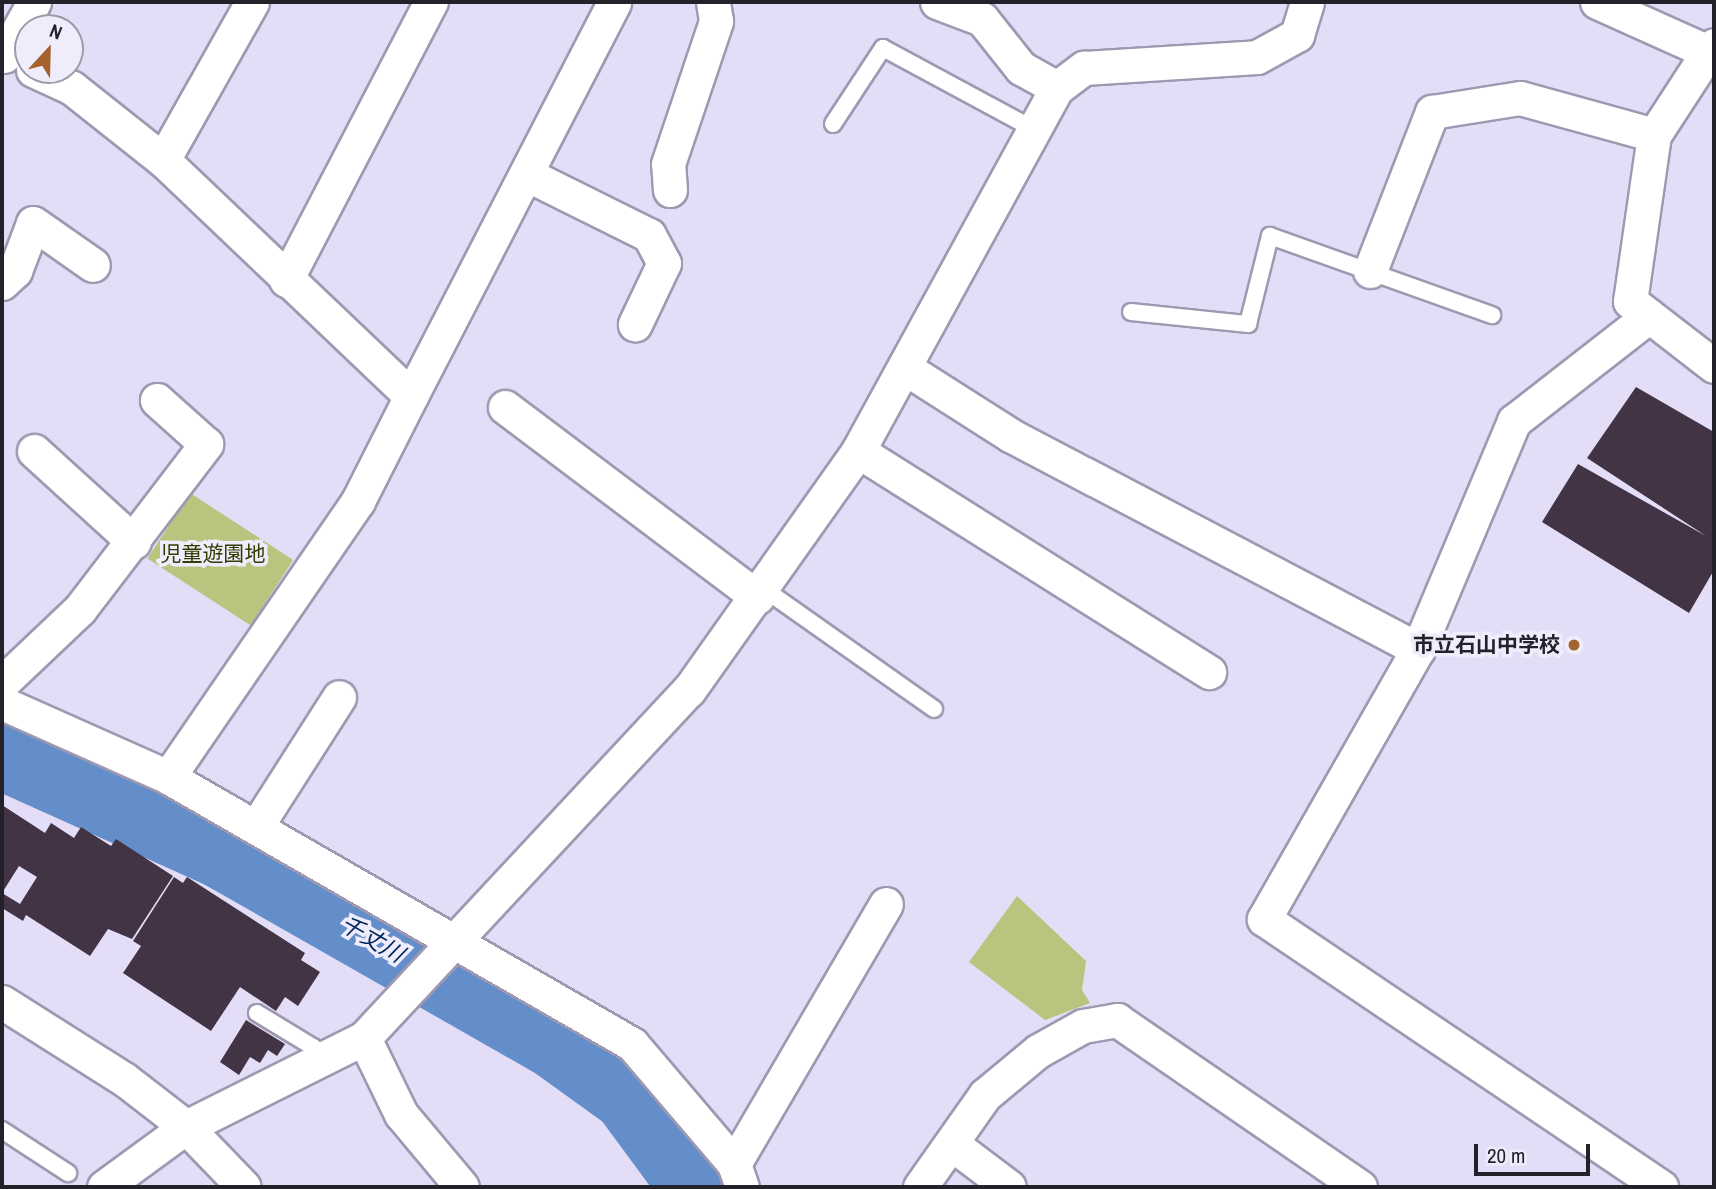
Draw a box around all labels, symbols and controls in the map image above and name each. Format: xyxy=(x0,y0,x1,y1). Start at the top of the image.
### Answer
north arrow xyxy=(14,14,84,84)
text: N xyxy=(46,17,66,46)
park label: 児童遊園地 xyxy=(161,541,265,567)
place label: 市立石山中学校 xyxy=(1413,632,1560,658)
marker: 市立石山中学校 xyxy=(1566,637,1582,653)
water label: 千丈川 xyxy=(335,910,409,968)
scale bar xyxy=(1478,1130,1594,1174)
text: 20 m xyxy=(1487,1141,1525,1170)

